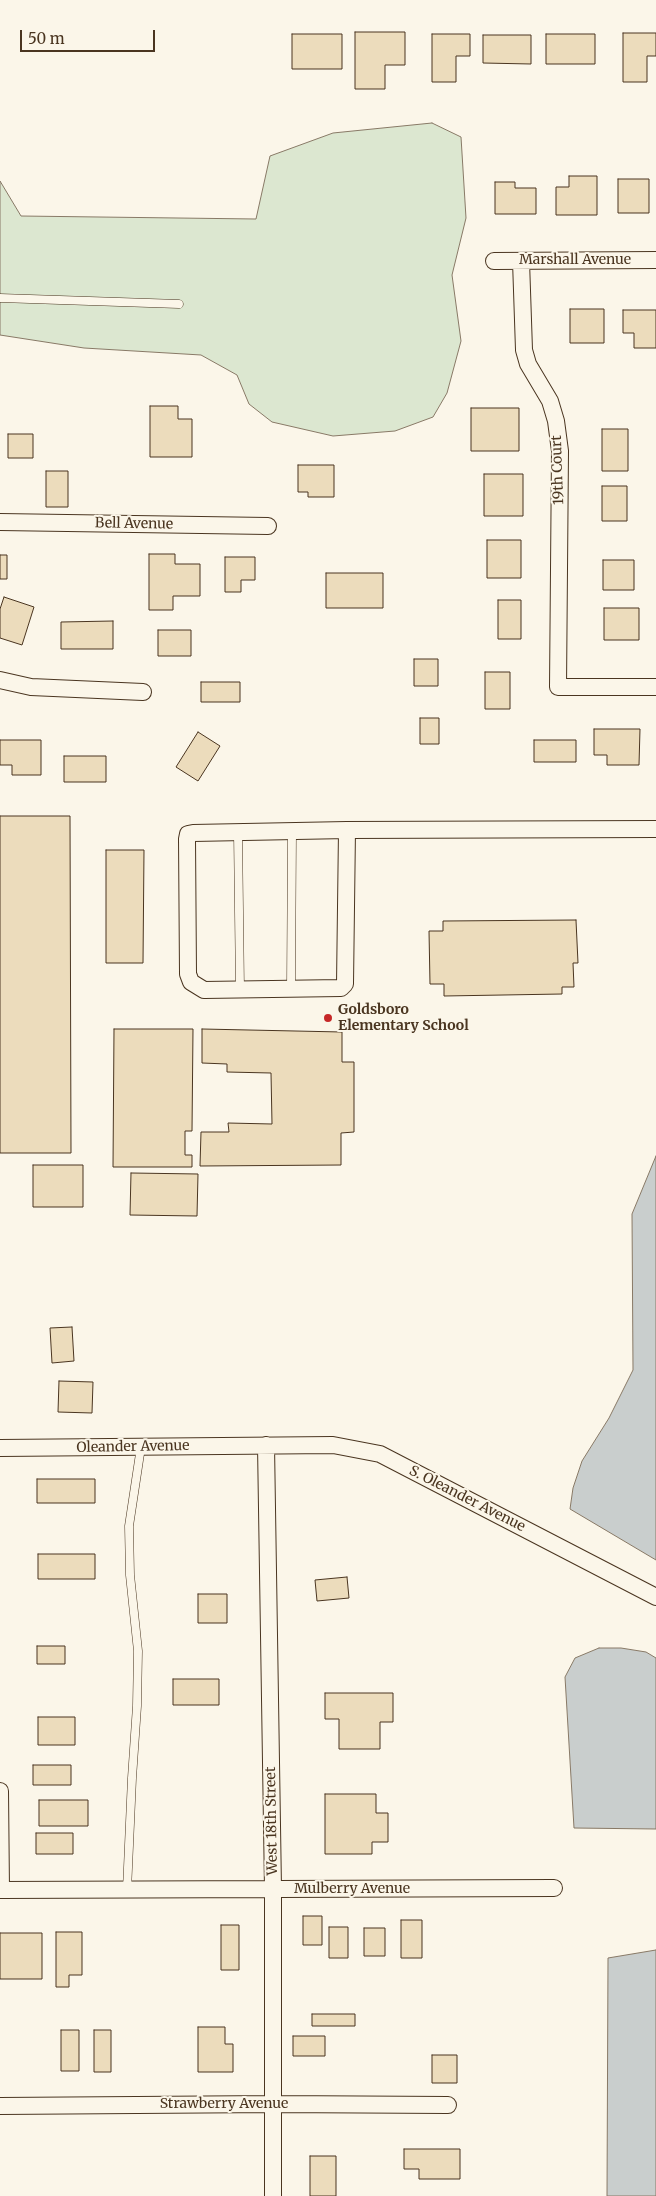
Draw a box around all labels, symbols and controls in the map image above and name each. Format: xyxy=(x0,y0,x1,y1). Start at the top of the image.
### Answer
scale bar xyxy=(22,20,158,52)
text: 50 m xyxy=(28,29,65,48)
street label: Marshall Avenue xyxy=(519,252,631,268)
street label: 19th Court xyxy=(548,435,568,505)
street label: Bell Avenue xyxy=(95,515,173,533)
place label: Goldsboro Elementary School xyxy=(338,1002,469,1034)
marker: Goldsboro Elementary School xyxy=(322,1012,334,1024)
street label: Oleander Avenue xyxy=(76,1438,190,1456)
street label: S. Oleander Avenue xyxy=(406,1462,528,1536)
street label: West 18th Street xyxy=(263,1767,281,1875)
street label: Mulberry Avenue xyxy=(294,1881,410,1897)
street label: Strawberry Avenue xyxy=(160,2096,288,2112)

